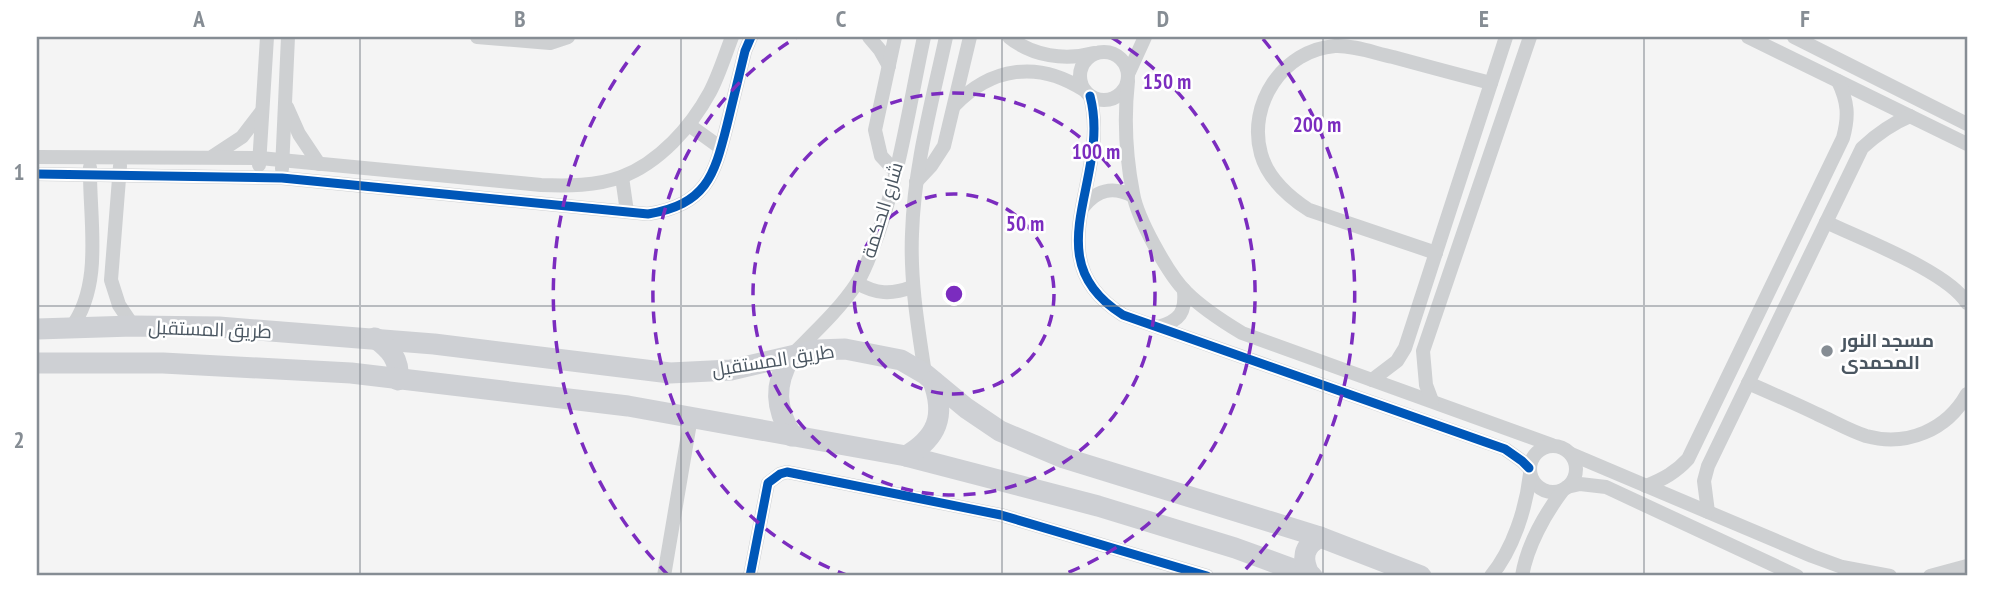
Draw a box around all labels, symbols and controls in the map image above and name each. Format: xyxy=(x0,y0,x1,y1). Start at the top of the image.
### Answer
text: A xyxy=(192,4,205,33)
text: B xyxy=(514,4,526,33)
text: C xyxy=(836,4,847,33)
text: D xyxy=(1157,4,1169,33)
text: E xyxy=(1479,4,1489,33)
text: F xyxy=(1800,4,1810,33)
text: 150 m xyxy=(1143,68,1191,95)
text: 200 m xyxy=(1293,111,1341,138)
text: 100 m xyxy=(1072,138,1120,165)
text: 1 xyxy=(14,157,25,186)
street label: شارع الحكمة xyxy=(856,159,910,261)
text: 50 m xyxy=(1006,210,1044,237)
centre of rings xyxy=(942,282,966,306)
street label: طريق المستقبل xyxy=(148,315,272,344)
place label: مسجد النور المحمدى xyxy=(1840,328,1934,374)
street label: طريق المستقبل xyxy=(710,338,836,383)
marker: مسجد النور المحمدى xyxy=(1819,343,1835,359)
text: 2 xyxy=(14,425,25,454)

